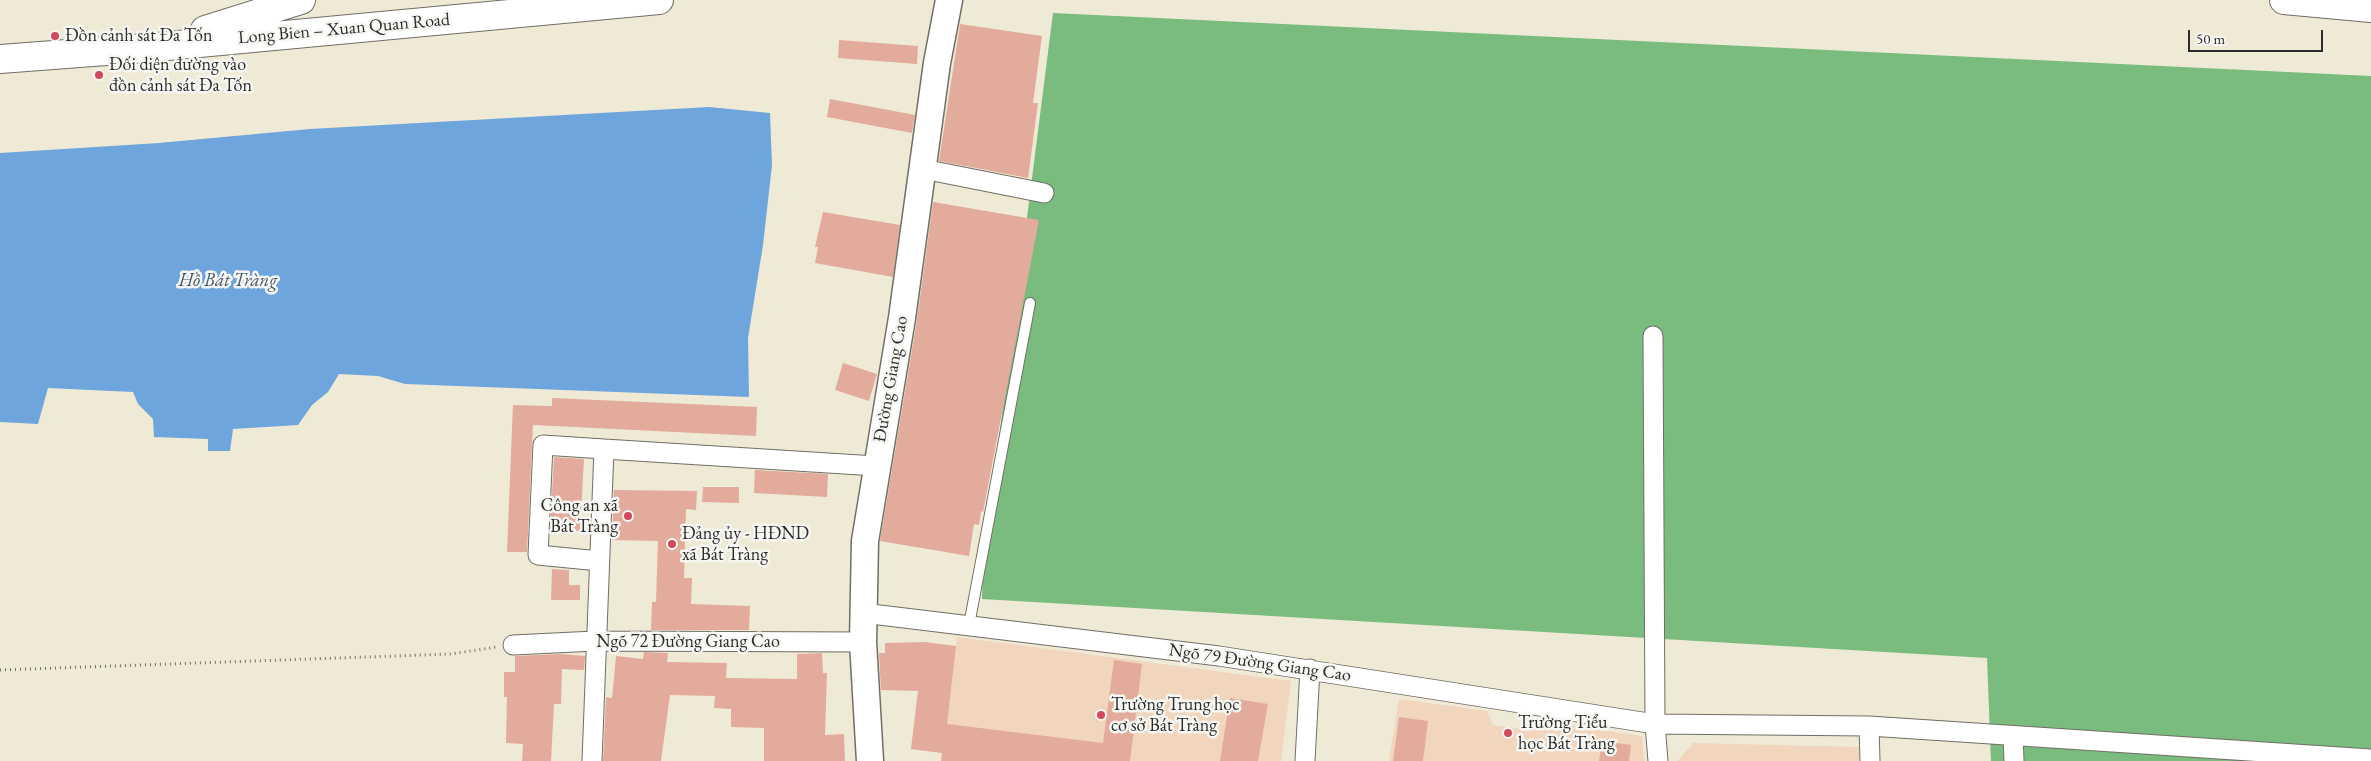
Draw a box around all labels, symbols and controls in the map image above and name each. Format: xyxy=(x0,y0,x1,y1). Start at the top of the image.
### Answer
street label: Long Bien – Xuan Quan Road xyxy=(237,9,451,49)
scale bar xyxy=(2191,20,2326,52)
place label: Đồn cảnh sát Đa Tốn xyxy=(65,25,212,47)
text: 50 m xyxy=(2196,29,2225,48)
marker: Đồn cảnh sát Đa Tốn xyxy=(49,30,61,42)
place label: Đối diện đường vào đồn cảnh sát Đa Tốn xyxy=(109,54,252,96)
marker: Đối diện đường vào đồn cảnh sát Đa Tốn xyxy=(93,69,105,81)
water label: Hồ Bát Tràng xyxy=(179,270,277,292)
street label: Đường Giang Cao xyxy=(869,314,913,444)
place label: Công an xã Bát Tràng xyxy=(540,495,618,538)
marker: Công an xã Bát Tràng xyxy=(622,510,634,522)
place label: Đảng ủy - HĐND xã Bát Tràng xyxy=(682,523,809,566)
marker: Đảng ủy - HĐND xã Bát Tràng xyxy=(666,538,678,550)
street label: Ngõ 72 Đường Giang Cao xyxy=(596,631,780,653)
street label: Ngõ 79 Đường Giang Cao xyxy=(1168,640,1352,686)
place label: Trường Trung học cơ sở Bát Tràng xyxy=(1111,694,1240,736)
marker: Trường Trung học cơ sở Bát Tràng xyxy=(1095,709,1107,721)
place label: Trường Tiểu học Bát Tràng xyxy=(1518,712,1615,754)
marker: Trường Tiểu học Bát Tràng xyxy=(1502,727,1514,739)

